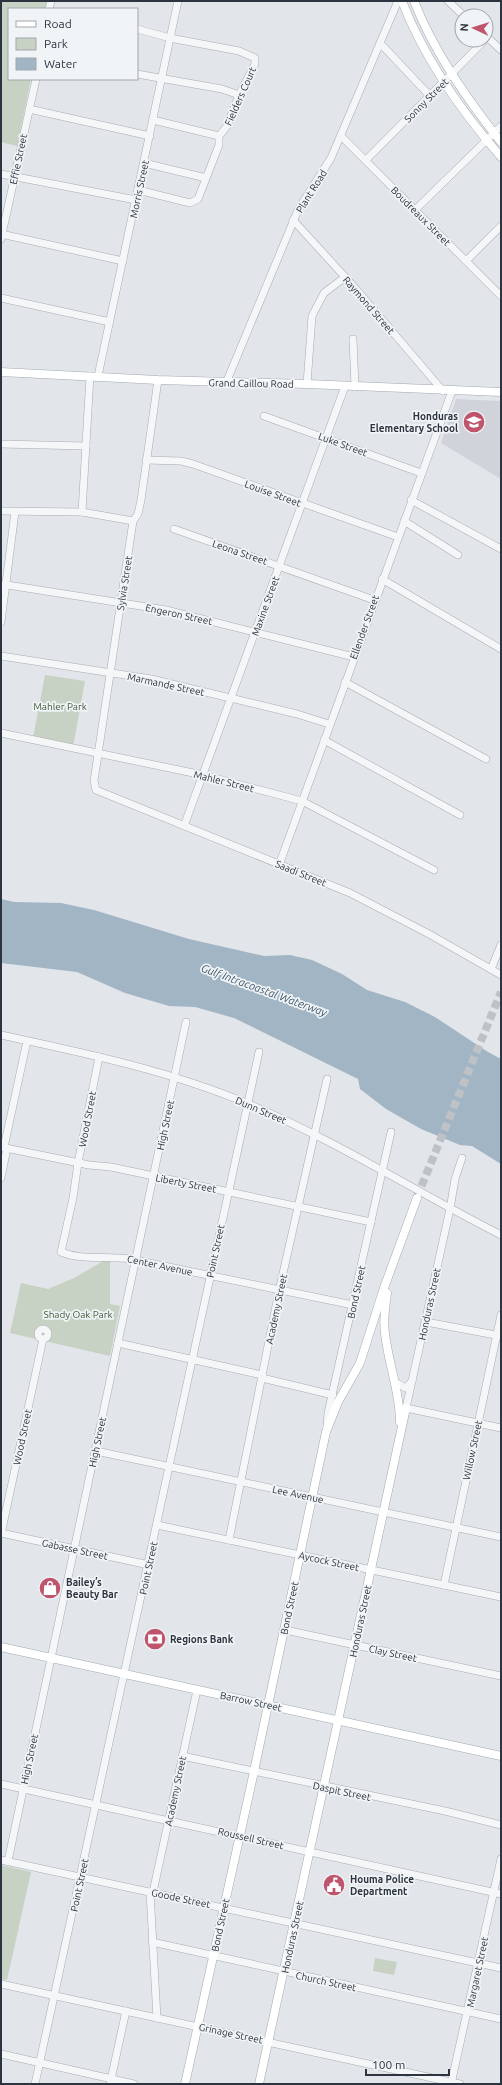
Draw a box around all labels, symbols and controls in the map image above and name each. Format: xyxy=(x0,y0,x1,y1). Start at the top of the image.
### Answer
legend xyxy=(8,8,138,80)
north arrow xyxy=(454,8,494,48)
text: Road xyxy=(44,17,72,30)
text: N xyxy=(458,23,470,32)
text: Park xyxy=(44,37,68,50)
text: Water xyxy=(44,57,77,70)
street label: Fielders Court xyxy=(223,65,258,127)
street label: Sonny Street xyxy=(402,76,451,125)
street label: Effie Street xyxy=(8,133,29,185)
street label: Morris Street xyxy=(128,159,151,219)
street label: Plant Road xyxy=(294,168,329,215)
street label: Boudreaux Street xyxy=(389,184,453,248)
street label: Raymond Street xyxy=(341,274,397,336)
street label: Grand Caillou Road xyxy=(208,377,294,390)
school or university icon: Honduras Elementary School xyxy=(461,409,487,435)
place label: Honduras Elementary School xyxy=(370,411,458,434)
street label: Luke Street xyxy=(317,431,369,458)
street label: Louise Street xyxy=(243,478,303,509)
street label: Leona Street xyxy=(211,538,269,567)
street label: Sylvia Street xyxy=(115,555,134,611)
street label: Maxine Street xyxy=(250,575,281,638)
street label: Ellender Street xyxy=(348,594,381,661)
street label: Engeron Street xyxy=(144,602,213,627)
street label: Marmande Street xyxy=(126,671,206,698)
park label: Mahler Park xyxy=(33,701,87,712)
street label: Mahler Street xyxy=(193,769,255,794)
street label: Saadi Street xyxy=(274,858,328,889)
water label: Gulf Intracoastal Waterway xyxy=(199,962,329,1019)
street label: Wood Street xyxy=(77,1090,98,1148)
street label: Dunn Street xyxy=(234,1095,288,1126)
street label: High Street xyxy=(155,1099,176,1151)
street label: Liberty Street xyxy=(155,1172,217,1195)
street label: Point Street xyxy=(204,1223,226,1279)
street label: Center Avenue xyxy=(126,1253,194,1278)
street label: Bond Street xyxy=(345,1265,367,1320)
street label: Honduras Street xyxy=(416,1267,443,1341)
street label: Academy Street xyxy=(264,1273,289,1345)
park label: Shady Oak Park xyxy=(43,1309,113,1320)
street label: Wood Street xyxy=(11,1408,34,1466)
street label: High Street xyxy=(87,1416,108,1468)
street label: Willow Street xyxy=(461,1419,484,1481)
street label: Lee Avenue xyxy=(271,1484,325,1505)
street label: Gabasse Street xyxy=(41,1537,109,1562)
street label: Point Street xyxy=(137,1540,159,1596)
street label: Aycock Street xyxy=(298,1550,360,1573)
shop icon: Bailey’s Beauty Bar xyxy=(37,1575,63,1601)
place label: Bailey’s Beauty Bar xyxy=(66,1577,119,1600)
street label: Bond Street xyxy=(278,1581,300,1636)
street label: Honduras Street xyxy=(347,1584,374,1658)
bank icon: Regions Bank xyxy=(142,1626,168,1652)
place label: Regions Bank xyxy=(170,1634,234,1645)
street label: Clay Street xyxy=(368,1643,418,1664)
street label: Barrow Street xyxy=(219,1690,283,1713)
street label: High Street xyxy=(19,1733,40,1785)
street label: Academy Street xyxy=(163,1755,188,1827)
street label: Daspit Street xyxy=(312,1780,372,1803)
street label: Roussell Street xyxy=(217,1826,285,1851)
street label: Point Street xyxy=(68,1857,90,1913)
public building icon: Houma Police Department xyxy=(321,1872,347,1898)
place label: Houma Police Department xyxy=(350,1874,414,1897)
street label: Goode Street xyxy=(150,1887,211,1910)
street label: Bond Street xyxy=(209,1898,231,1953)
street label: Honduras Street xyxy=(279,1900,306,1974)
street label: Margaret Street xyxy=(465,1936,490,2008)
street label: Church Street xyxy=(294,1970,357,1993)
street label: Grinage Street xyxy=(198,2021,264,2046)
scale bar xyxy=(366,2051,449,2077)
text: 100 m xyxy=(372,2058,405,2071)

